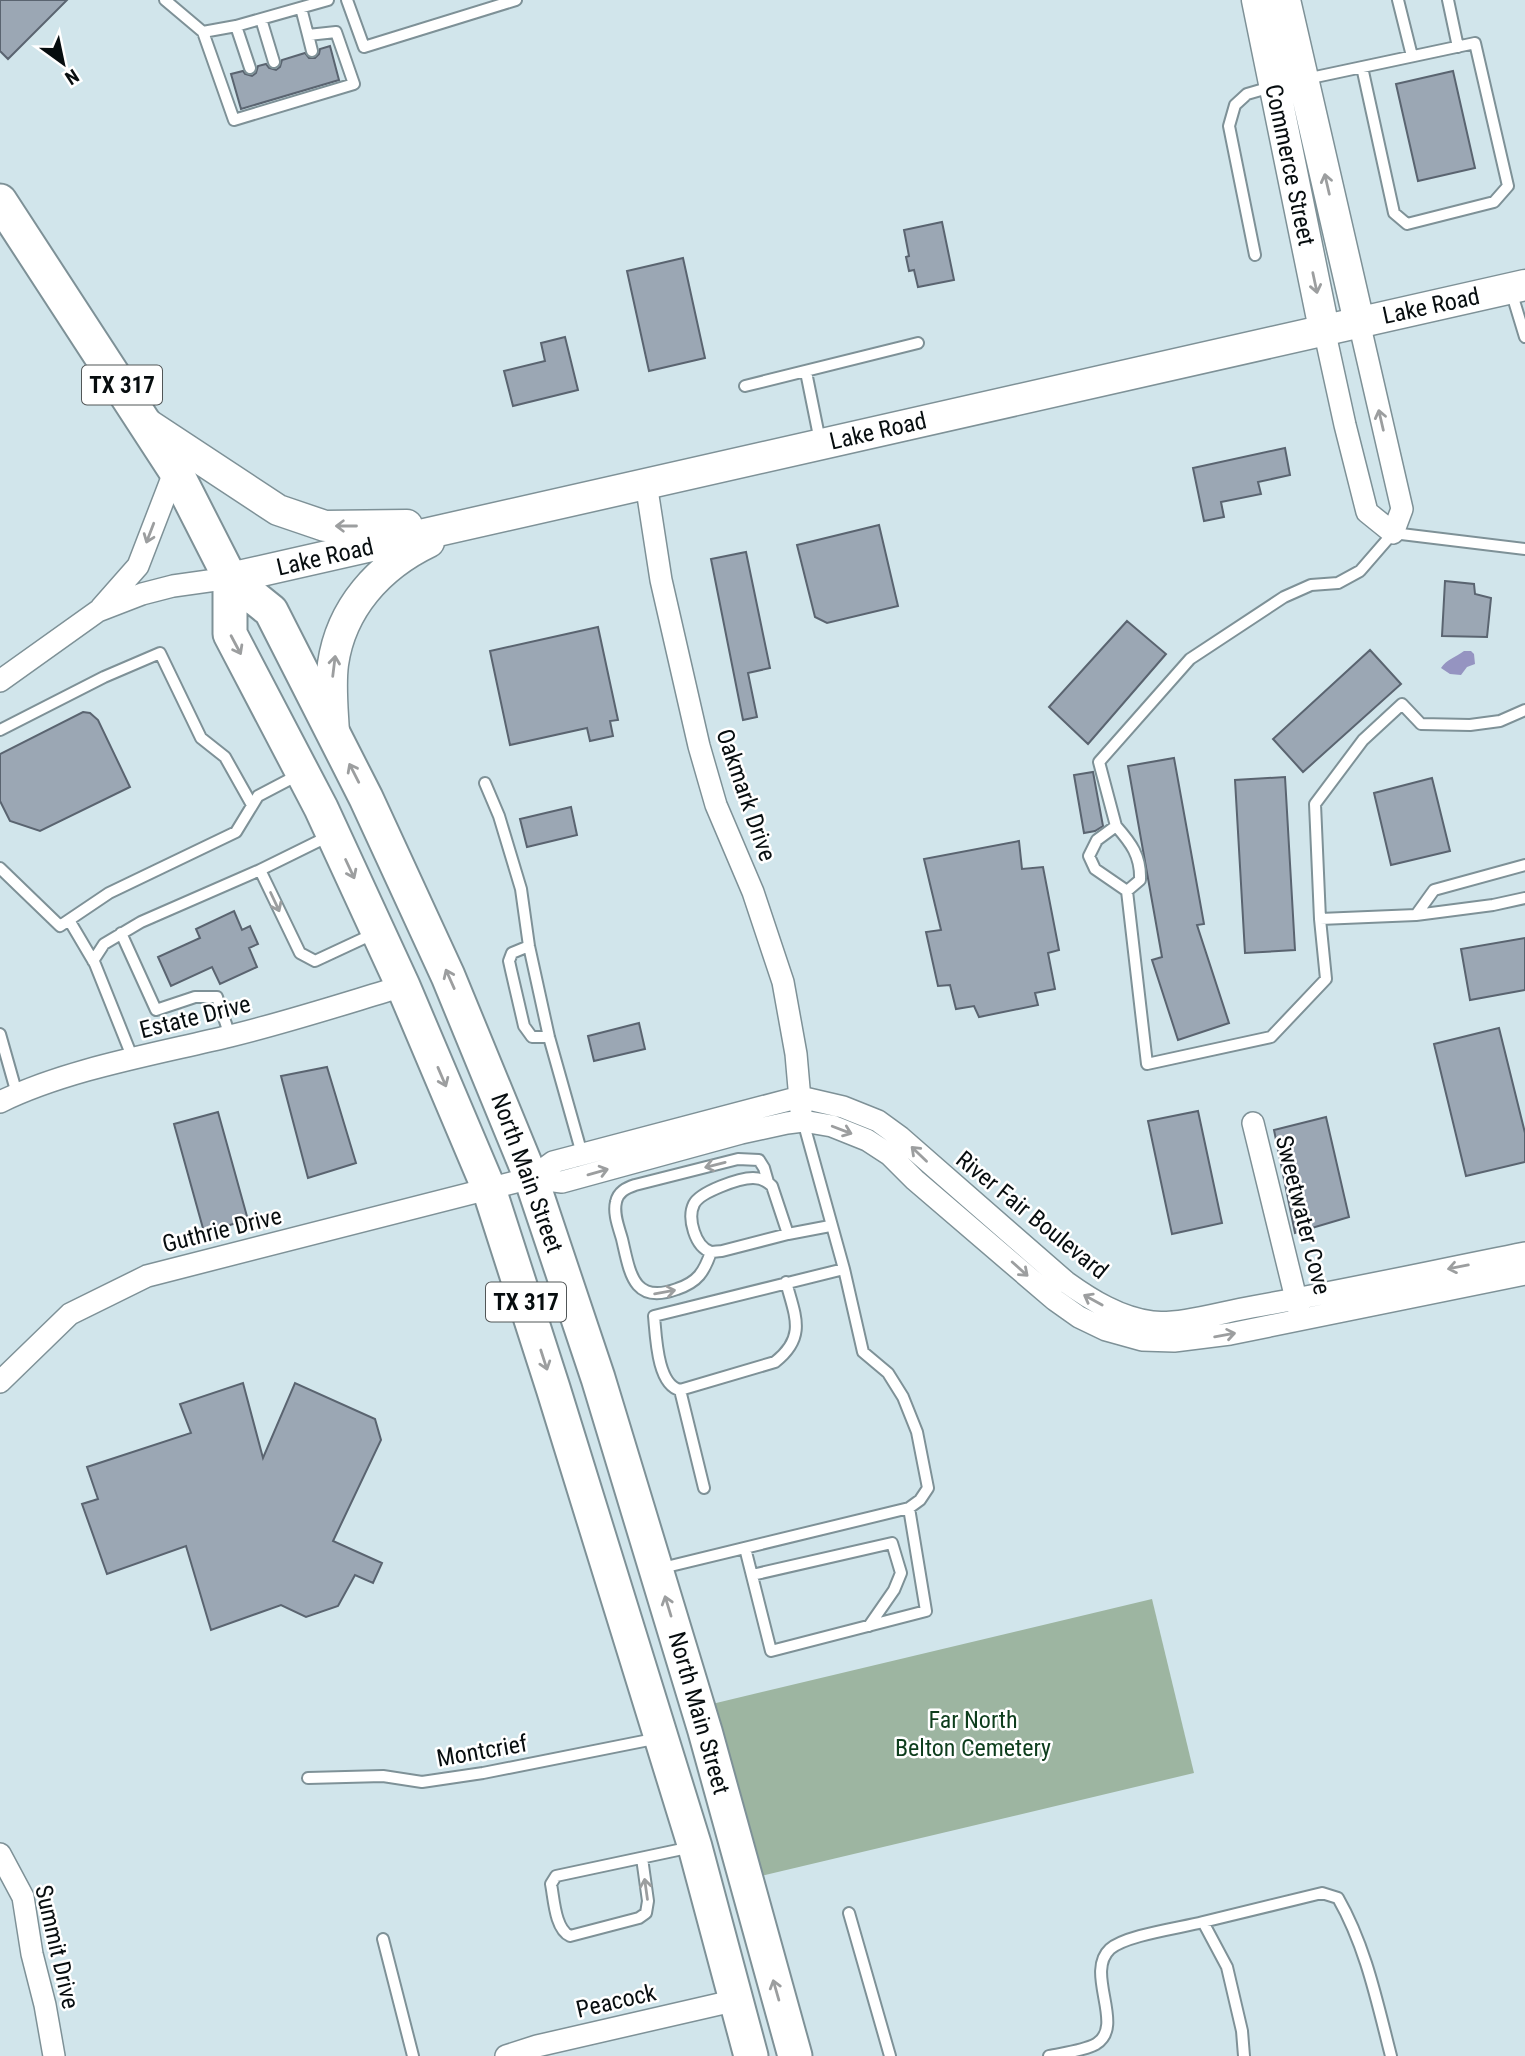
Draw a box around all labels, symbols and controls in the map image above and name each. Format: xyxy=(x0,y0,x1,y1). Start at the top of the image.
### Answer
north arrow xyxy=(28,28,98,98)
text: N xyxy=(61,64,83,90)
street label: Commerce Street xyxy=(1259,82,1321,248)
one-way arrow xyxy=(1320,173,1333,196)
one-way arrow xyxy=(1308,271,1322,294)
street label: Lake Road xyxy=(1380,282,1482,330)
road number: TX 317 xyxy=(82,366,162,404)
street label: Lake Road xyxy=(827,406,929,456)
one-way arrow xyxy=(1374,409,1388,432)
one-way arrow xyxy=(335,519,358,532)
one-way arrow xyxy=(143,522,156,544)
street label: Lake Road xyxy=(274,532,376,582)
one-way arrow xyxy=(230,634,243,655)
one-way arrow xyxy=(328,655,341,678)
street label: Oakmark Drive xyxy=(710,725,782,865)
one-way arrow xyxy=(346,763,360,784)
one-way arrow xyxy=(344,858,357,879)
one-way arrow xyxy=(269,891,283,912)
one-way arrow xyxy=(442,969,455,990)
street label: Estate Drive xyxy=(137,990,253,1044)
one-way arrow xyxy=(436,1066,449,1088)
street label: North Main Street xyxy=(485,1089,569,1257)
one-way arrow xyxy=(831,1124,853,1137)
street label: Sweetwater Cove xyxy=(1270,1133,1336,1297)
street label: River Fair Boulevard xyxy=(950,1145,1114,1285)
one-way arrow xyxy=(911,1146,928,1163)
one-way arrow xyxy=(704,1159,727,1172)
one-way arrow xyxy=(586,1164,608,1177)
street label: Guthrie Drive xyxy=(159,1202,285,1258)
one-way arrow xyxy=(1447,1260,1470,1274)
one-way arrow xyxy=(1011,1261,1029,1277)
road number: TX 317 xyxy=(486,1282,566,1322)
one-way arrow xyxy=(653,1284,676,1298)
one-way arrow xyxy=(1084,1293,1104,1307)
one-way arrow xyxy=(1214,1328,1236,1341)
one-way arrow xyxy=(539,1349,552,1371)
one-way arrow xyxy=(660,1596,673,1618)
street label: North Main Street xyxy=(662,1629,736,1797)
park label: Far North Belton Cemetery xyxy=(895,1706,1051,1762)
street label: Montcrief xyxy=(434,1729,530,1773)
one-way arrow xyxy=(640,1879,653,1901)
street label: Summit Drive xyxy=(29,1882,85,2012)
street label: Peacock xyxy=(573,1978,659,2024)
one-way arrow xyxy=(769,1980,782,2002)

